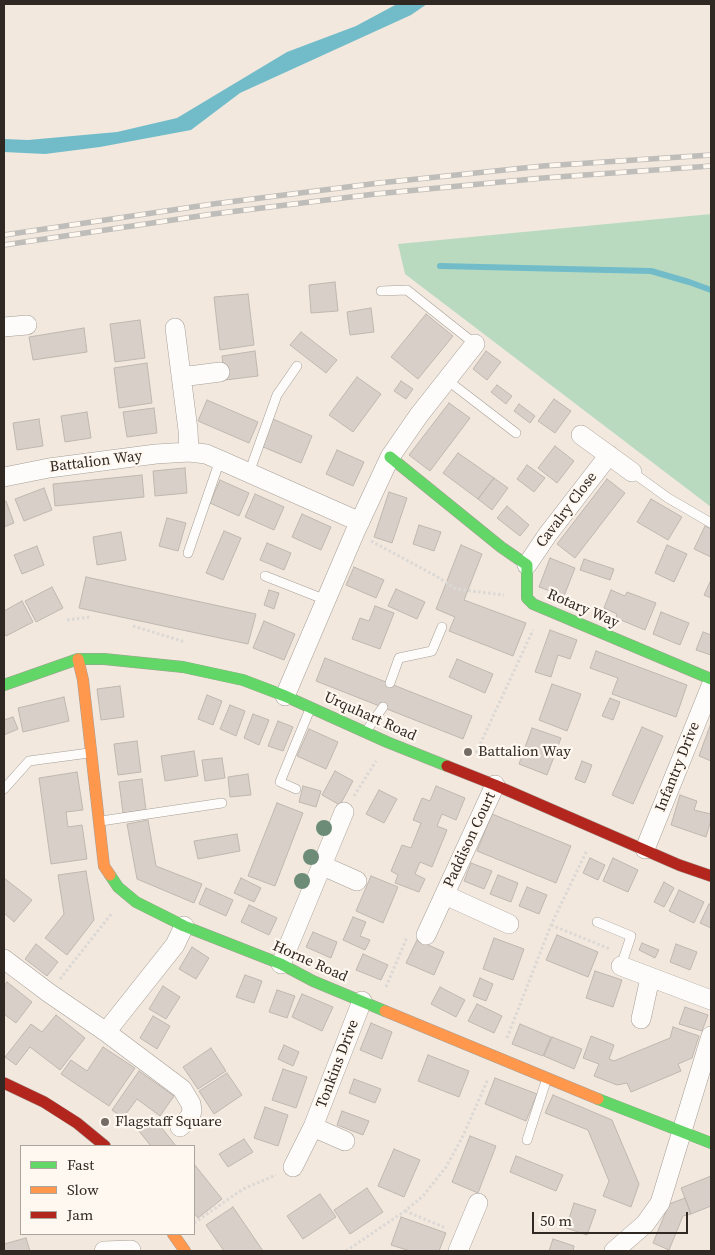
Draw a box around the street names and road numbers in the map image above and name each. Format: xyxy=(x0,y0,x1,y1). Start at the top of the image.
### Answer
street label: Battalion Way xyxy=(49,447,143,477)
street label: Cavalry Close xyxy=(533,469,601,551)
street label: Rotary Way xyxy=(544,586,622,632)
street label: Urquhart Road xyxy=(321,689,419,745)
street label: Infantry Drive xyxy=(652,719,704,815)
street label: Paddison Court xyxy=(440,789,500,891)
street label: Horne Road xyxy=(270,937,350,987)
street label: Tonkins Drive xyxy=(313,1017,363,1111)

